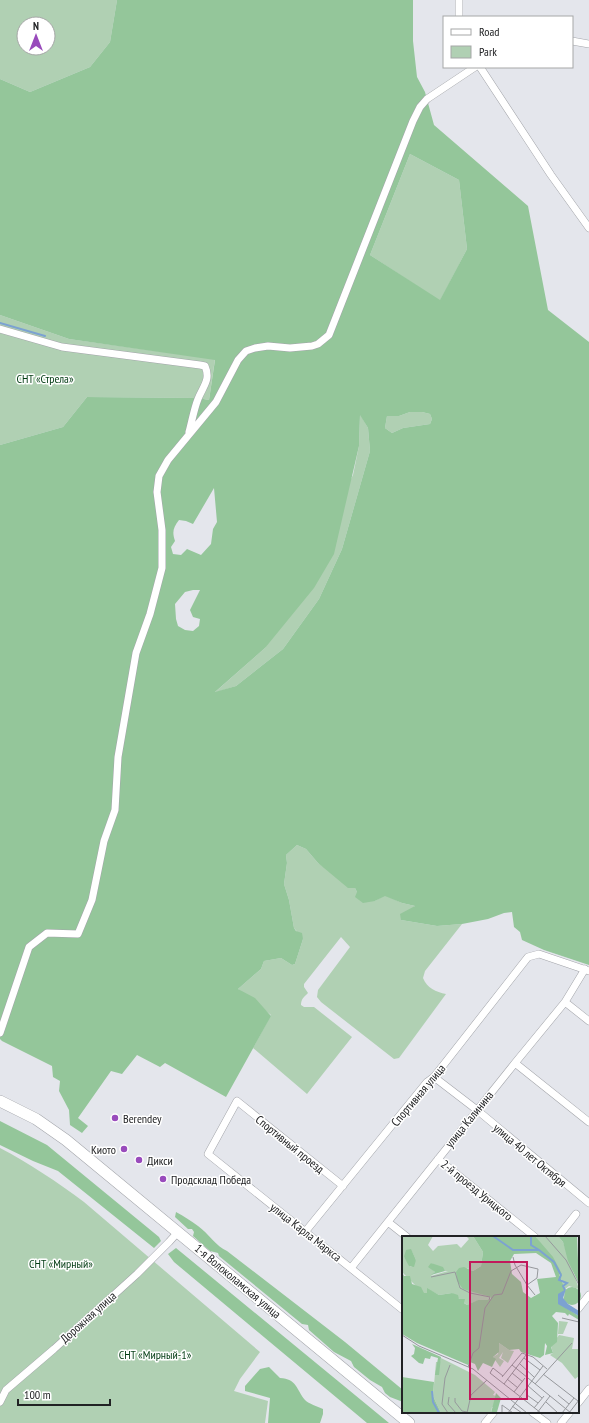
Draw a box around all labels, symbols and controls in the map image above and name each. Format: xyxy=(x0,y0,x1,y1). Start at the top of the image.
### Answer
north arrow xyxy=(16,16,56,56)
legend xyxy=(443,16,573,68)
text: N xyxy=(33,19,39,33)
text: Road xyxy=(479,24,499,39)
text: Park xyxy=(479,44,497,59)
park label: СНТ «Стрела» xyxy=(16,371,74,386)
street label: Спортивная улица xyxy=(388,1061,448,1129)
street label: улица Калинина xyxy=(442,1088,497,1150)
place label: Berendey xyxy=(123,1111,162,1126)
street label: Спортивный проезд xyxy=(253,1112,328,1177)
marker: Berendey xyxy=(110,1113,120,1123)
street label: улица 40 лет Октября xyxy=(490,1120,570,1190)
place label: Киото xyxy=(91,1142,116,1157)
marker: Киото xyxy=(119,1144,129,1154)
place label: Дикси xyxy=(147,1153,173,1168)
marker: Дикси xyxy=(134,1155,144,1165)
street label: 2-й проезд Урицкого xyxy=(438,1156,516,1224)
place label: Продсклад Победа xyxy=(171,1172,251,1187)
marker: Продсклад Победа xyxy=(158,1174,168,1184)
street label: улица Карла Маркса xyxy=(267,1199,345,1265)
inset map xyxy=(402,1236,579,1413)
street label: 1-я Волоколамская улица xyxy=(192,1241,284,1322)
park label: СНТ «Мирный» xyxy=(29,1256,93,1271)
street label: Дорожная улица xyxy=(57,1288,119,1346)
park label: СНТ «Мирный-1» xyxy=(119,1347,192,1362)
scale bar xyxy=(18,1381,110,1407)
text: 100 m xyxy=(24,1387,51,1402)

